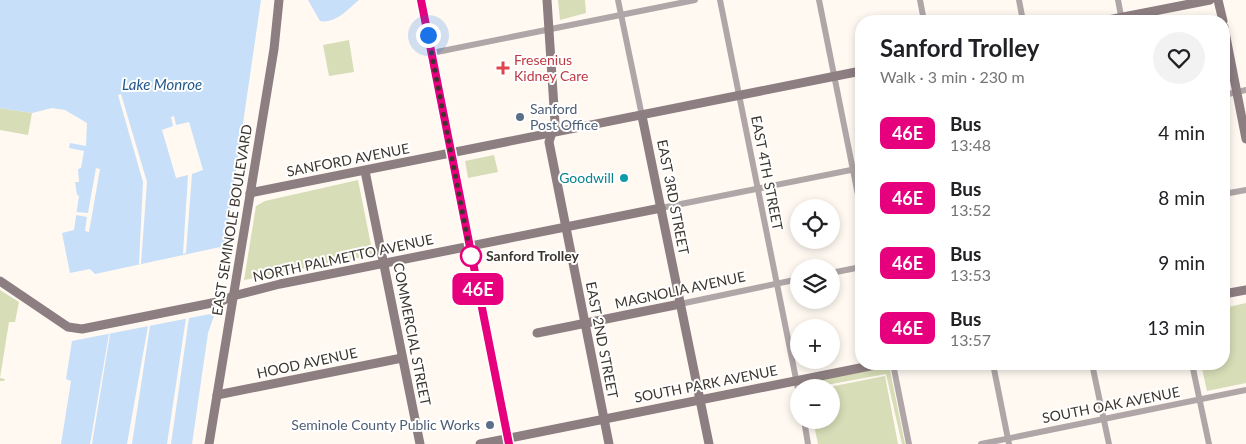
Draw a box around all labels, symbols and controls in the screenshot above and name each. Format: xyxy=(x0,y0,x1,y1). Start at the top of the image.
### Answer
your location xyxy=(416,23,441,48)
button: heart xyxy=(1153,32,1205,84)
text: Sanford Trolley xyxy=(880,33,1039,62)
place label: Fresenius Kidney Care xyxy=(514,51,588,84)
marker: Fresenius Kidney Care xyxy=(496,61,510,75)
text: Walk · 3 min · 230 m xyxy=(880,67,1025,86)
water label: Lake Monroe xyxy=(122,75,202,93)
place label: Sanford Post Office xyxy=(530,100,598,133)
marker: Sanford Post Office xyxy=(514,111,526,123)
text: Bus xyxy=(950,112,981,135)
street label: EAST 4TH STREET xyxy=(748,114,787,232)
text: 4 min xyxy=(1158,121,1205,144)
text: 46E xyxy=(892,122,923,144)
street label: EAST SEMINOLE BOULEVARD xyxy=(208,123,255,317)
text: 13:48 xyxy=(950,135,991,154)
street label: EAST 3RD STREET xyxy=(654,138,693,257)
street label: SANFORD AVENUE xyxy=(285,139,411,180)
place label: Goodwill xyxy=(559,169,614,186)
marker: Goodwill xyxy=(618,172,630,184)
text: Bus xyxy=(950,177,981,200)
text: 8 min xyxy=(1158,186,1205,209)
text: 46E xyxy=(892,187,923,209)
map controls xyxy=(790,199,840,429)
button: locate xyxy=(790,199,840,249)
text: 13:52 xyxy=(950,200,991,219)
street label: NORTH PALMETTO AVENUE xyxy=(251,230,435,285)
text: Bus xyxy=(950,242,981,265)
marker: Sanford Trolley xyxy=(460,245,482,267)
place label: Sanford Trolley xyxy=(486,247,580,264)
text: 9 min xyxy=(1158,251,1205,274)
text: 46E xyxy=(892,252,923,274)
button: layers xyxy=(790,259,840,309)
street label: COMMERCIAL STREET xyxy=(390,261,435,408)
text: 13:53 xyxy=(950,265,991,284)
street label: MAGNOLIA AVENUE xyxy=(613,267,747,312)
line badge: 46E xyxy=(449,273,507,305)
text: 46E xyxy=(462,278,494,300)
street label: EAST 2ND STREET xyxy=(583,280,622,401)
text: Bus xyxy=(950,307,981,330)
text: 13 min xyxy=(1147,316,1205,339)
text: 46E xyxy=(892,317,923,339)
button: + xyxy=(790,319,840,369)
text: 13:57 xyxy=(950,330,991,349)
street label: HOOD AVENUE xyxy=(255,344,359,381)
street label: SOUTH PARK AVENUE xyxy=(633,361,779,406)
button: − xyxy=(790,379,840,429)
street label: SOUTH OAK AVENUE xyxy=(1041,383,1181,426)
place label: Seminole County Public Works xyxy=(291,416,480,433)
marker: Seminole County Public Works xyxy=(484,419,496,431)

